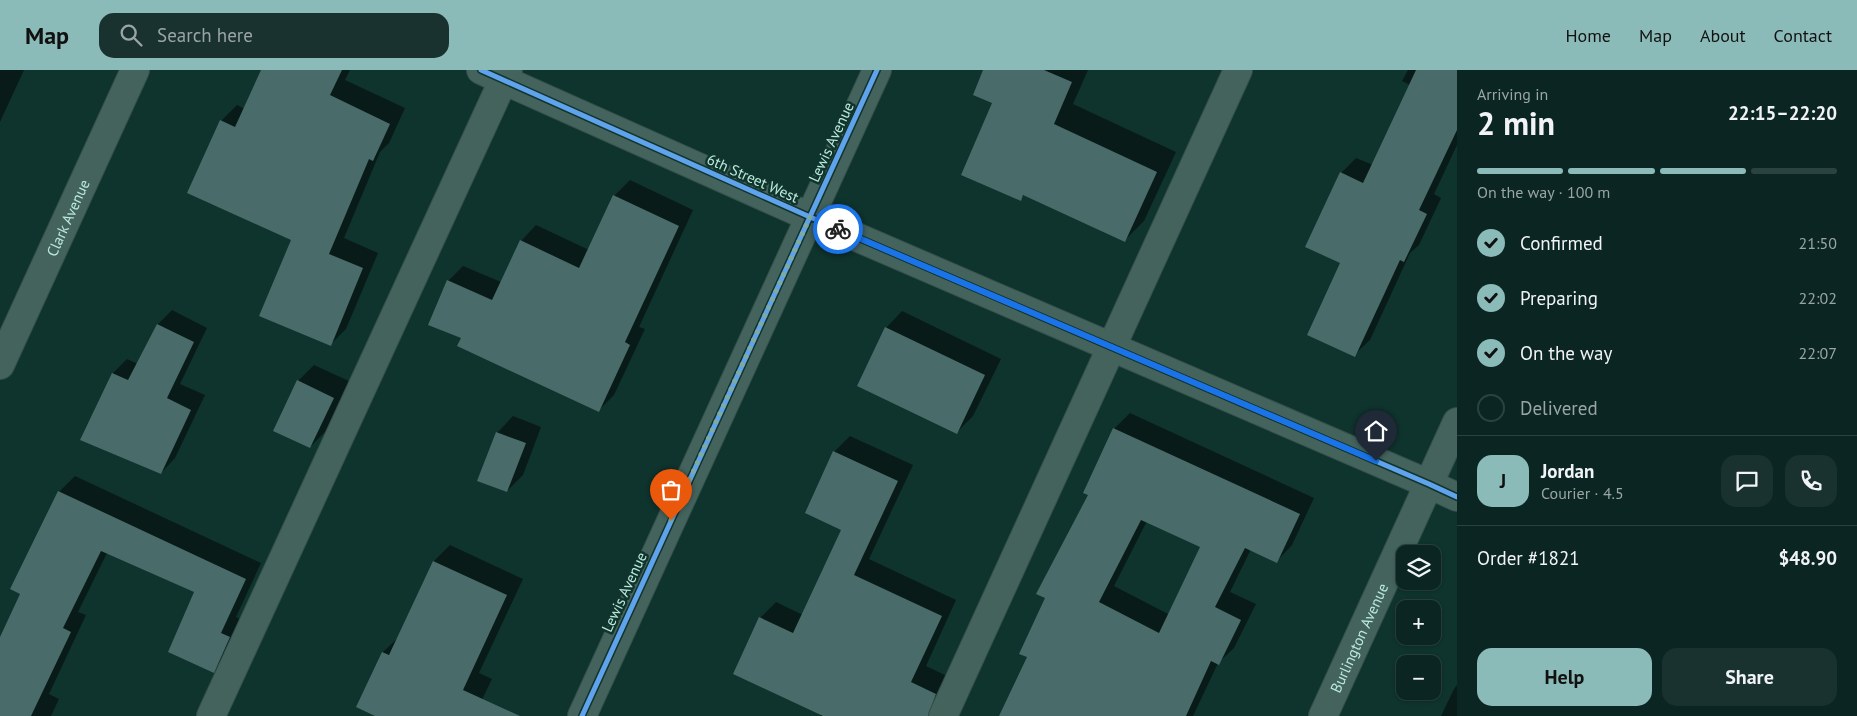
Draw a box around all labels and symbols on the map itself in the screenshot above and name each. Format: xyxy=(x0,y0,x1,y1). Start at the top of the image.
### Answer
street label: Lewis Avenue xyxy=(804,99,858,185)
street label: 6th Street West xyxy=(704,149,802,207)
street label: Clark Avenue xyxy=(42,176,93,259)
courier xyxy=(813,204,863,254)
pin xyxy=(1355,410,1397,461)
pin xyxy=(650,469,692,520)
street label: Lewis Avenue xyxy=(597,549,651,635)
street label: Burlington Avenue xyxy=(1325,580,1392,696)

